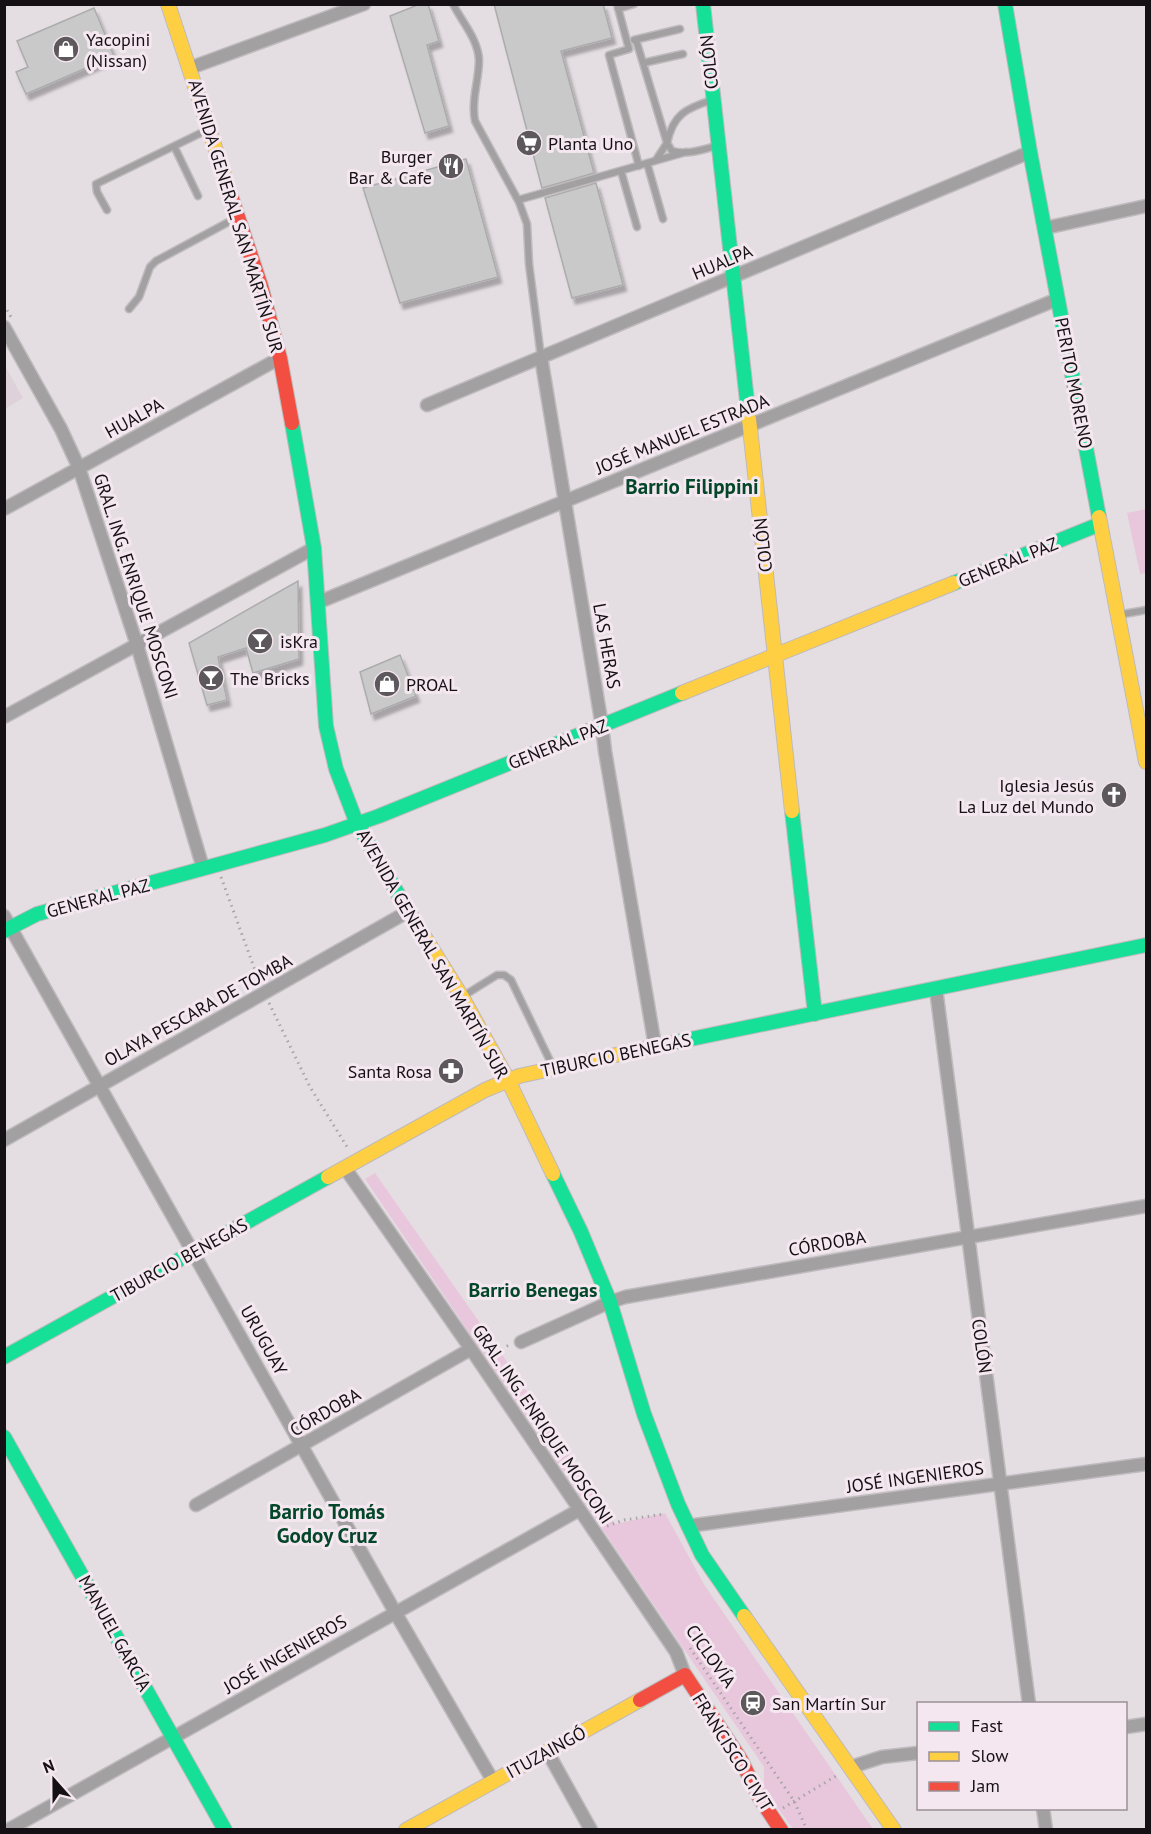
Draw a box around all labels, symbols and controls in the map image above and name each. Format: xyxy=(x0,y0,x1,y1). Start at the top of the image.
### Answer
place label: Yacopini (Nissan) xyxy=(86,28,150,72)
shop icon: Yacopini (Nissan) xyxy=(51,34,81,64)
street label: COLÓN xyxy=(695,34,723,90)
street label: AVENIDA GENERAL SAN MARTÍN SUR xyxy=(183,76,289,356)
supermarket icon: Planta Uno xyxy=(514,128,544,158)
place label: Planta Uno xyxy=(548,132,633,155)
place label: Burger Bar & Cafe xyxy=(349,145,432,189)
restaurant icon: Burger Bar & Cafe xyxy=(436,151,466,181)
street label: HUALPA xyxy=(688,239,756,285)
street label: PERITO MORENO xyxy=(1050,315,1098,451)
street label: JOSÉ MANUEL ESTRADA xyxy=(591,389,773,480)
street label: HUALPA xyxy=(101,392,168,443)
street label: GRAL. ING. ENRIQUE MOSCONI xyxy=(89,470,183,702)
district label: Barrio Filippini xyxy=(625,473,759,500)
street label: COLÓN xyxy=(749,517,777,573)
street label: GENERAL PAZ xyxy=(955,531,1061,592)
street label: LAS HERAS xyxy=(588,601,626,691)
bar icon: isKra xyxy=(245,626,275,656)
place label: isKra xyxy=(280,630,318,653)
bar icon: The Bricks xyxy=(196,663,226,693)
place label: The Bricks xyxy=(230,667,310,690)
shop icon: PROAL xyxy=(372,669,402,699)
place label: PROAL xyxy=(406,673,458,696)
street label: GENERAL PAZ xyxy=(505,713,611,774)
place label: Iglesia Jesús La Luz del Mundo xyxy=(958,774,1094,818)
church icon: Iglesia Jesús La Luz del Mundo xyxy=(1099,780,1129,810)
street label: AVENIDA GENERAL SAN MARTÍN SUR xyxy=(352,825,514,1083)
street label: GENERAL PAZ xyxy=(44,873,152,923)
street label: OLAYA PESCARA DE TOMBA xyxy=(100,949,296,1071)
street label: TIBURCIO BENEGAS xyxy=(539,1028,693,1082)
pharmacy icon: Santa Rosa xyxy=(436,1056,466,1086)
place label: Santa Rosa xyxy=(348,1060,432,1083)
street label: TIBURCIO BENEGAS xyxy=(106,1213,252,1307)
street label: CÓRDOBA xyxy=(787,1225,868,1261)
district label: Barrio Benegas xyxy=(469,1277,597,1303)
street label: URUGUAY xyxy=(235,1301,293,1379)
street label: COLÓN xyxy=(967,1317,997,1375)
street label: GRAL. ING. ENRIQUE MOSCONI xyxy=(468,1320,618,1528)
street label: CÓRDOBA xyxy=(285,1382,365,1441)
street label: JOSÉ INGENIEROS xyxy=(844,1456,985,1498)
district label: Barrio Tomás Godoy Cruz xyxy=(269,1498,385,1549)
street label: MANUEL GARCÍA xyxy=(74,1571,157,1695)
street label: JOSÉ INGENIEROS xyxy=(218,1609,351,1699)
street label: CICLOVÍA xyxy=(681,1620,741,1692)
station icon: San Martín Sur xyxy=(738,1688,768,1718)
street label: FRANCISCO CIVIT xyxy=(687,1689,779,1815)
place label: San Martín Sur xyxy=(772,1692,886,1715)
legend xyxy=(917,1702,1127,1810)
text: Fast xyxy=(971,1714,1003,1737)
street label: ITUZAINGÓ xyxy=(502,1721,590,1783)
text: Slow xyxy=(971,1744,1009,1767)
north arrow xyxy=(24,1750,84,1810)
text: N xyxy=(40,1755,57,1777)
text: Jam xyxy=(970,1774,1000,1797)

